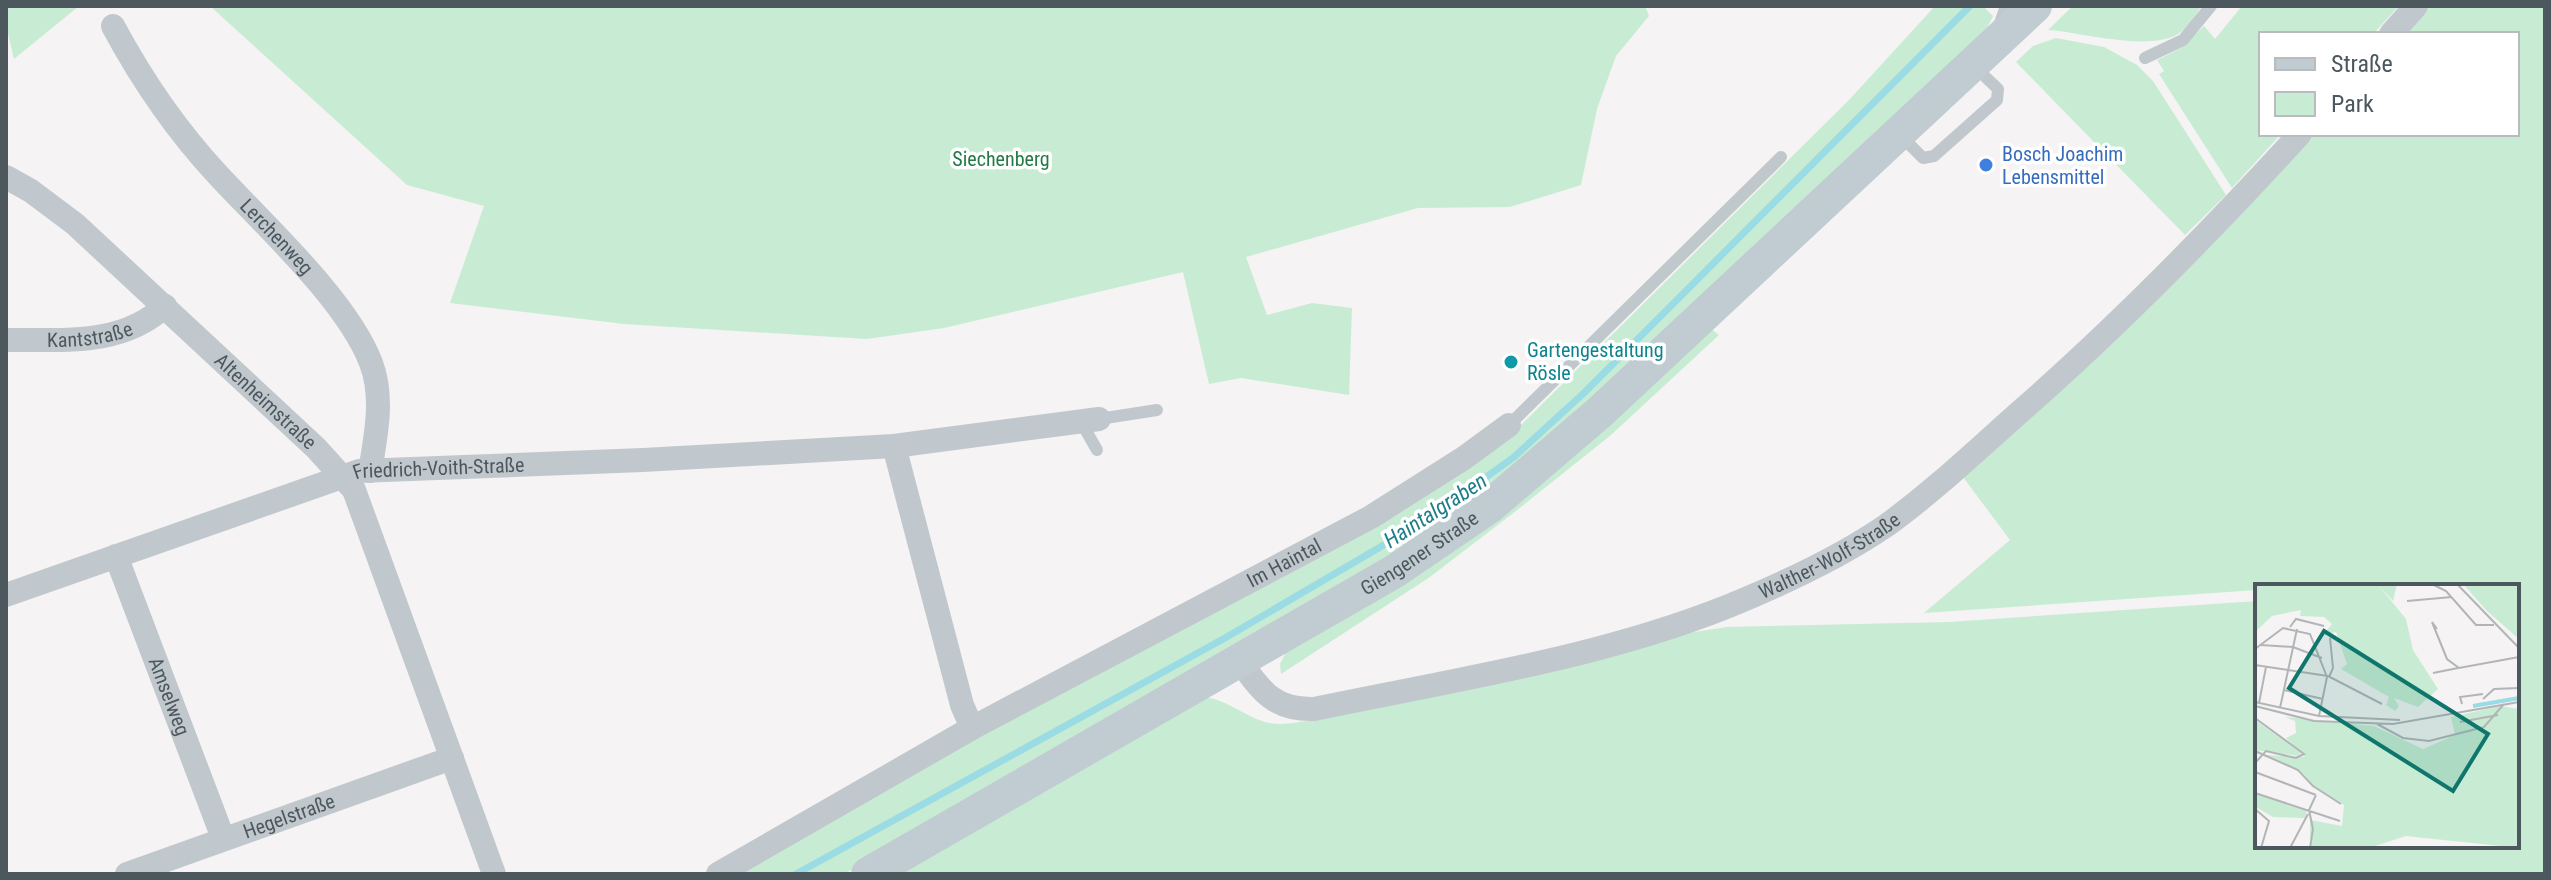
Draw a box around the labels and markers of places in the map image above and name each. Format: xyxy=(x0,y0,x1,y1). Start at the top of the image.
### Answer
place label: Bosch Joachim Lebensmittel xyxy=(2002,142,2123,189)
marker: Bosch Joachim Lebensmittel xyxy=(1977,156,1995,174)
place label: Gartengestaltung Rösle xyxy=(1527,338,1664,385)
marker: Gartengestaltung Rösle xyxy=(1502,353,1520,371)

